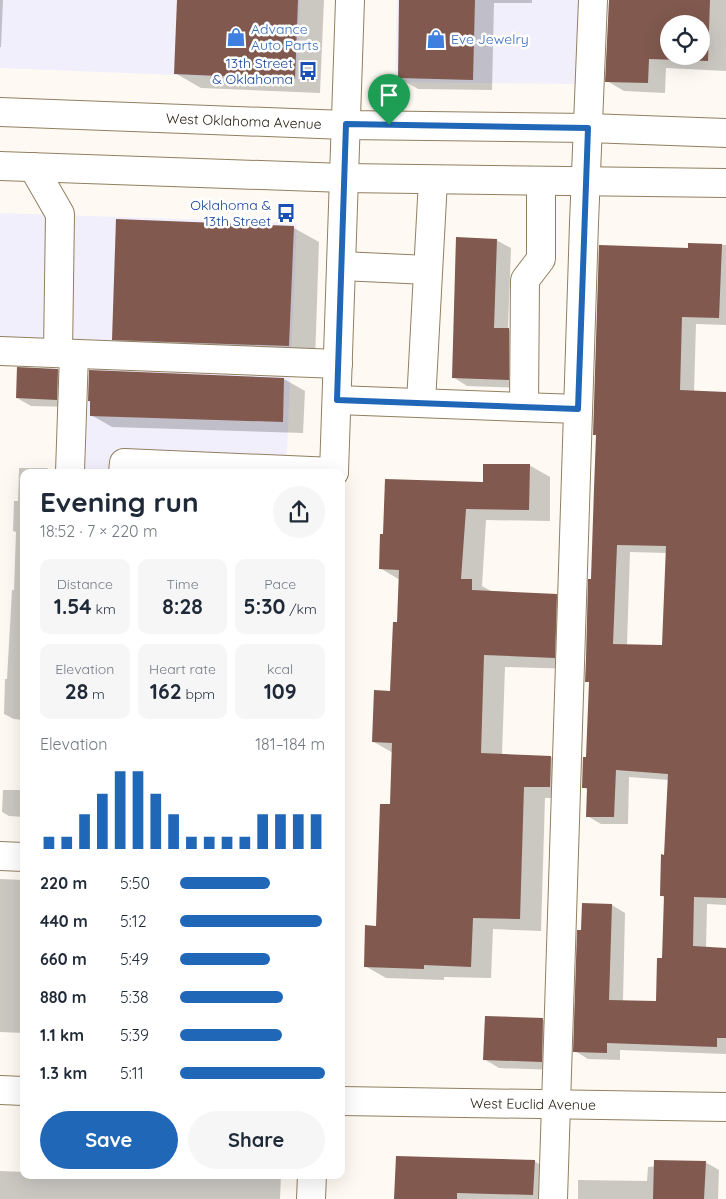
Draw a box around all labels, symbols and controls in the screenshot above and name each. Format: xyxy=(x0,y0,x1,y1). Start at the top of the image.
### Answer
map controls xyxy=(660,15,710,65)
button: locate xyxy=(660,15,710,65)
place label: Advance Auto Parts xyxy=(251,20,319,54)
shop icon: Advance Auto Parts xyxy=(225,26,247,48)
shop icon: Eve Jewelry xyxy=(425,28,447,50)
place label: Eve Jewelry xyxy=(451,30,529,48)
place label: 13th Street & Oklahoma xyxy=(212,54,293,88)
bus stop icon: 13th Street & Oklahoma xyxy=(297,60,319,82)
pin xyxy=(368,74,410,125)
icon: arrive xyxy=(375,81,403,109)
street label: West Oklahoma Avenue xyxy=(166,109,322,133)
place label: Oklahoma & 13th Street xyxy=(190,196,271,230)
bus stop icon: Oklahoma & 13th Street xyxy=(275,202,297,224)
text: Evening run xyxy=(40,484,199,519)
button: share xyxy=(273,486,325,538)
text: 18:52 · 7 × 220 m xyxy=(40,521,158,541)
text: Distance xyxy=(57,575,113,593)
text: Time xyxy=(166,575,199,593)
text: Pace xyxy=(264,575,296,593)
text: 1.54 xyxy=(54,593,92,619)
text: 8:28 xyxy=(162,593,203,619)
text: 5:30 xyxy=(243,593,285,619)
text: km xyxy=(92,600,116,618)
text: /km xyxy=(285,600,317,618)
text: Elevation xyxy=(55,660,114,678)
text: Heart rate xyxy=(149,660,216,678)
text: kcal xyxy=(267,660,293,678)
text: 28 xyxy=(65,678,88,704)
text: 162 xyxy=(150,678,182,704)
text: 109 xyxy=(264,678,297,704)
text: m xyxy=(88,685,105,703)
text: bpm xyxy=(182,685,215,703)
text: Elevation xyxy=(40,734,107,754)
text: 181–184 m xyxy=(255,734,325,754)
text: 220 m xyxy=(40,873,87,893)
text: 5:50 xyxy=(120,873,150,893)
text: 440 m xyxy=(40,911,88,931)
text: 5:12 xyxy=(120,911,147,931)
text: 660 m xyxy=(40,949,87,969)
text: 5:49 xyxy=(120,949,149,969)
text: 880 m xyxy=(40,987,87,1007)
text: 5:38 xyxy=(120,987,149,1007)
text: 1.1 km xyxy=(40,1025,84,1045)
text: 5:39 xyxy=(120,1025,149,1045)
text: 1.3 km xyxy=(40,1063,87,1083)
text: 5:11 xyxy=(120,1063,144,1083)
street label: West Euclid Avenue xyxy=(470,1094,596,1114)
button: Save xyxy=(40,1111,178,1169)
button: Share xyxy=(188,1111,325,1169)

